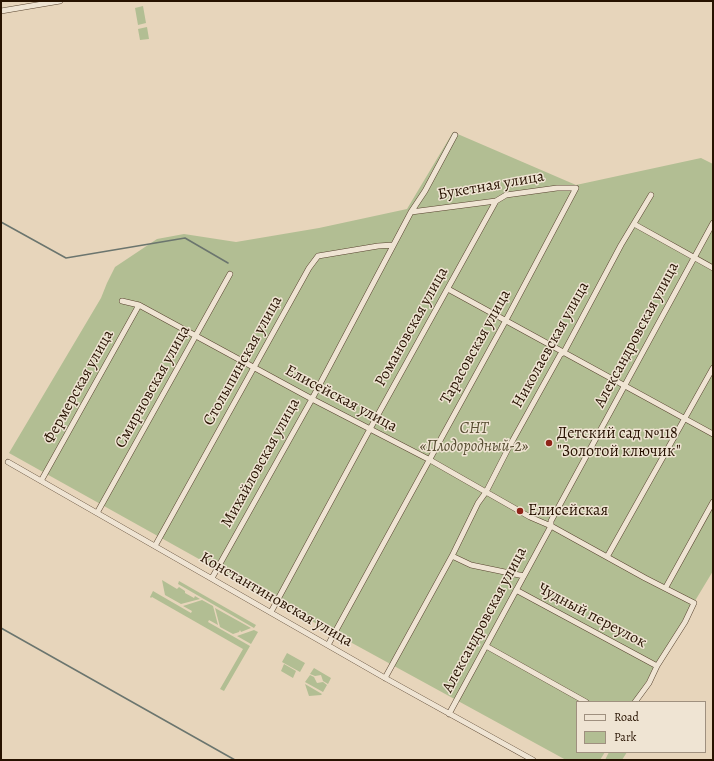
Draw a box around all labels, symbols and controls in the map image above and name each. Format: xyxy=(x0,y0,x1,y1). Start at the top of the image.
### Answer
street label: Букетная улица xyxy=(436,167,546,205)
street label: Александровская улица xyxy=(590,259,684,411)
street label: Романовская улица xyxy=(371,264,453,390)
street label: Николаевская улица xyxy=(508,278,594,412)
street label: Тарасовская улица xyxy=(437,287,515,407)
street label: Столыпинская улица xyxy=(199,293,287,429)
street label: Смирновская улица xyxy=(111,322,195,452)
street label: Фермерская улица xyxy=(40,327,118,447)
street label: Елисейская улица xyxy=(282,361,400,437)
street label: Михайловская улица xyxy=(218,395,304,531)
park label: СНТ «Плодородный-2» xyxy=(420,419,528,457)
place label: Детский сад №118 "Золотой ключик" xyxy=(557,424,681,462)
marker: Детский сад №118 "Золотой ключик" xyxy=(544,438,554,448)
place label: Елисейская xyxy=(528,501,608,521)
marker: Елисейская xyxy=(515,506,525,516)
street label: Александровская улица xyxy=(438,544,532,696)
street label: Константиновская улица xyxy=(196,548,356,652)
street label: Чудный переулок xyxy=(534,579,650,653)
legend xyxy=(576,701,706,753)
text: Road xyxy=(614,709,639,725)
text: Park xyxy=(614,729,637,745)

